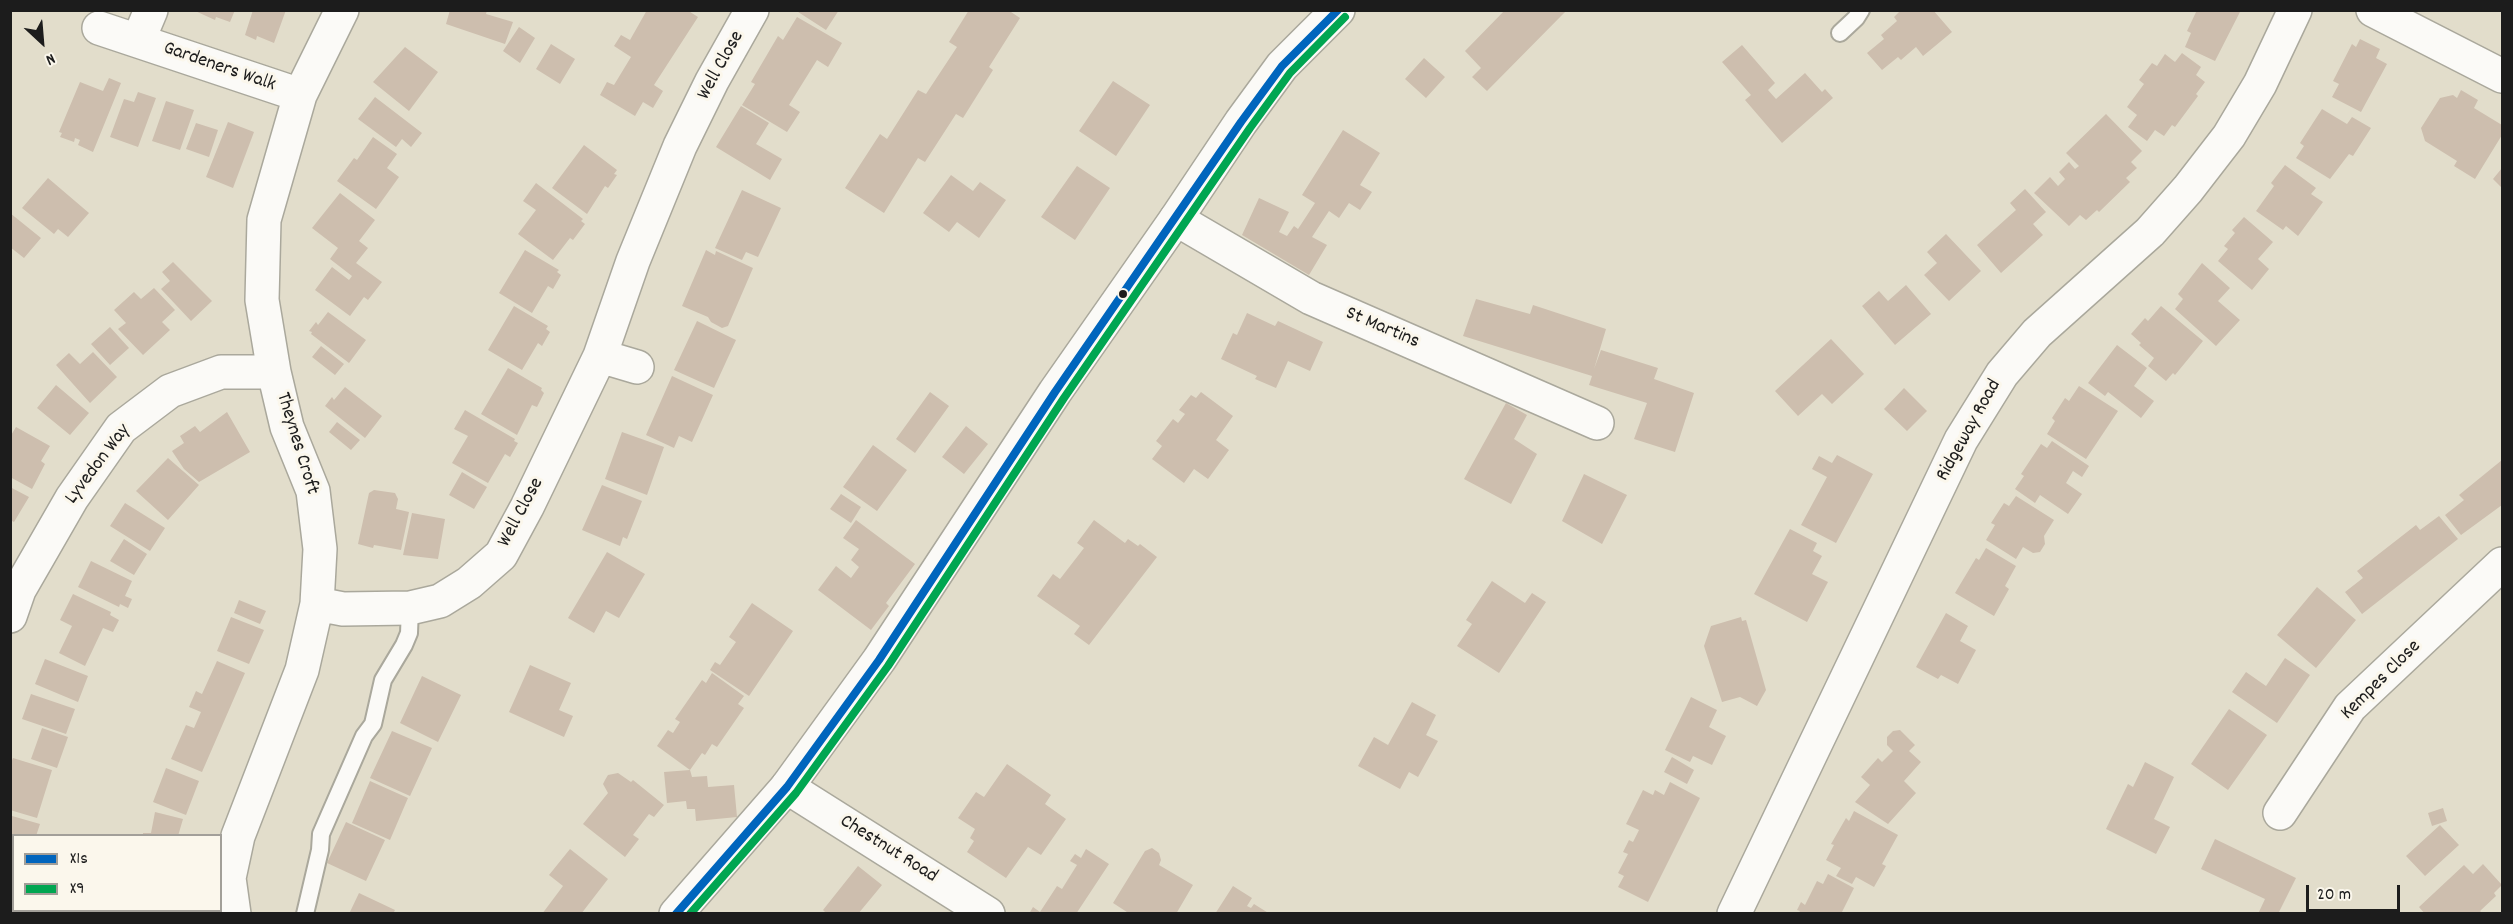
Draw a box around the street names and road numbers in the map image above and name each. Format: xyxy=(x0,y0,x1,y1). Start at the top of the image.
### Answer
street label: Well Close xyxy=(693,27,751,105)
street label: Gardeners Walk xyxy=(160,38,278,98)
street label: St Martins xyxy=(1341,303,1423,355)
street label: Ridgeway Road xyxy=(1932,376,2008,486)
street label: Theynes Croft xyxy=(269,390,323,498)
street label: Lyvedon Way xyxy=(61,420,137,510)
street label: Well Close xyxy=(494,474,550,552)
street label: Kempes Close xyxy=(2337,636,2427,726)
street label: Chestnut Road xyxy=(835,810,941,890)

